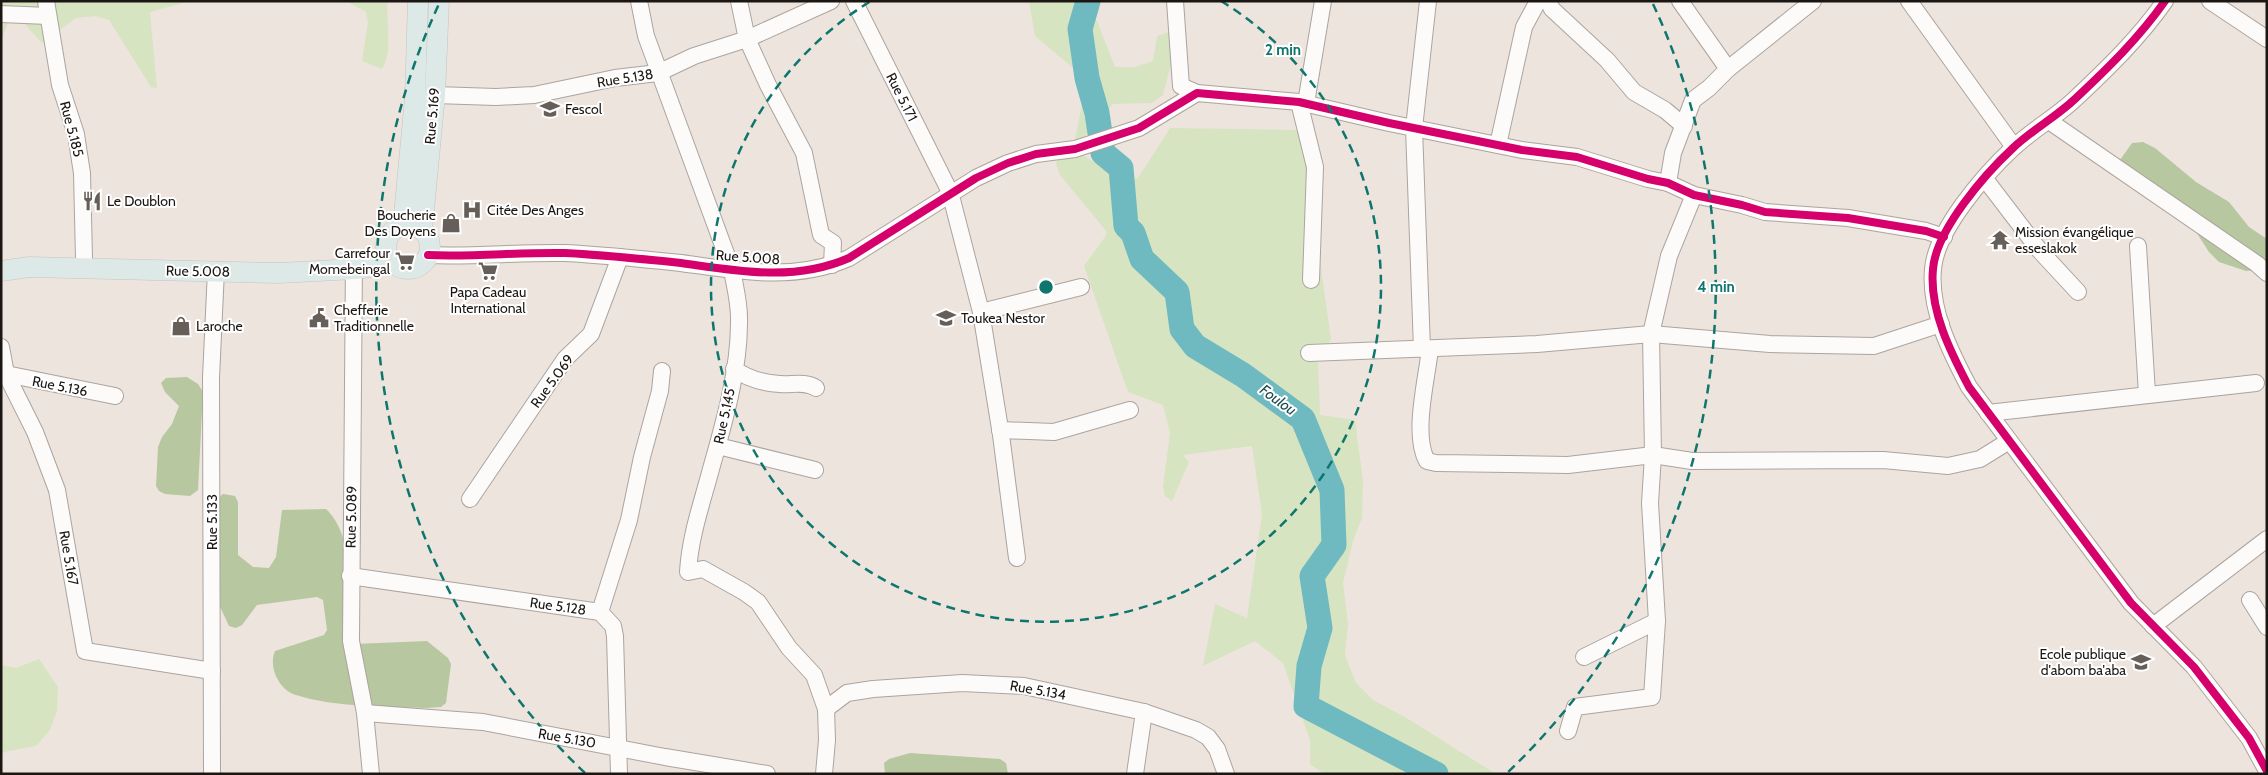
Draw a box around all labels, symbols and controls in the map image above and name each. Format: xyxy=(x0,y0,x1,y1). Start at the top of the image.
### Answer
text: 2 min xyxy=(1265,41,1301,59)
street label: Rue 5.138 xyxy=(596,65,654,91)
street label: Rue 5.171 xyxy=(882,70,922,124)
street label: Rue 5.169 xyxy=(421,87,443,145)
school or university icon: Fescol xyxy=(539,98,561,120)
street label: Rue 5.185 xyxy=(56,99,88,159)
place label: Fescol xyxy=(565,100,603,118)
restaurant icon: Le Doublon xyxy=(81,190,103,212)
place label: Le Doublon xyxy=(107,192,176,210)
hospital icon: Citée Des Anges xyxy=(461,199,483,221)
place label: Citée Des Anges xyxy=(487,201,584,219)
place label: Boucherie Des Doyens xyxy=(364,206,436,240)
shop icon: Boucherie Des Doyens xyxy=(440,212,462,234)
place label: Mission évangélique esseslakok xyxy=(2015,223,2134,257)
temple icon: Mission évangélique esseslakok xyxy=(1989,229,2011,251)
place label: Carrefour Momebeingal xyxy=(309,244,391,278)
street label: Rue 5.008 xyxy=(715,246,781,268)
supermarket icon: Carrefour Momebeingal xyxy=(394,250,416,272)
supermarket icon: Papa Cadeau International xyxy=(477,260,499,282)
street label: Rue 5.008 xyxy=(166,261,230,281)
centre of rings xyxy=(1037,278,1055,296)
text: 4 min xyxy=(1697,278,1735,296)
place label: Papa Cadeau International xyxy=(450,283,526,317)
place label: Chefferie Traditionnelle xyxy=(334,301,414,335)
public building icon: Chefferie Traditionnelle xyxy=(308,307,330,329)
school or university icon: Toukea Nestor xyxy=(935,307,957,329)
place label: Toukea Nestor xyxy=(961,309,1045,327)
shop icon: Laroche xyxy=(170,315,192,337)
place label: Laroche xyxy=(196,317,243,335)
street label: Rue 5.069 xyxy=(527,351,577,411)
street label: Rue 5.136 xyxy=(31,372,89,400)
water label: Foulou xyxy=(1256,381,1300,419)
street label: Rue 5.145 xyxy=(709,387,739,445)
street label: Rue 5.089 xyxy=(341,486,361,548)
street label: Rue 5.133 xyxy=(203,494,221,550)
street label: Rue 5.167 xyxy=(55,529,83,587)
street label: Rue 5.128 xyxy=(529,593,587,619)
place label: Ecole publique d'abom ba'aba xyxy=(2039,645,2126,679)
school or university icon: Ecole publique d'abom ba'aba xyxy=(2130,651,2152,673)
street label: Rue 5.134 xyxy=(1009,676,1067,704)
street label: Rue 5.130 xyxy=(537,724,597,752)

